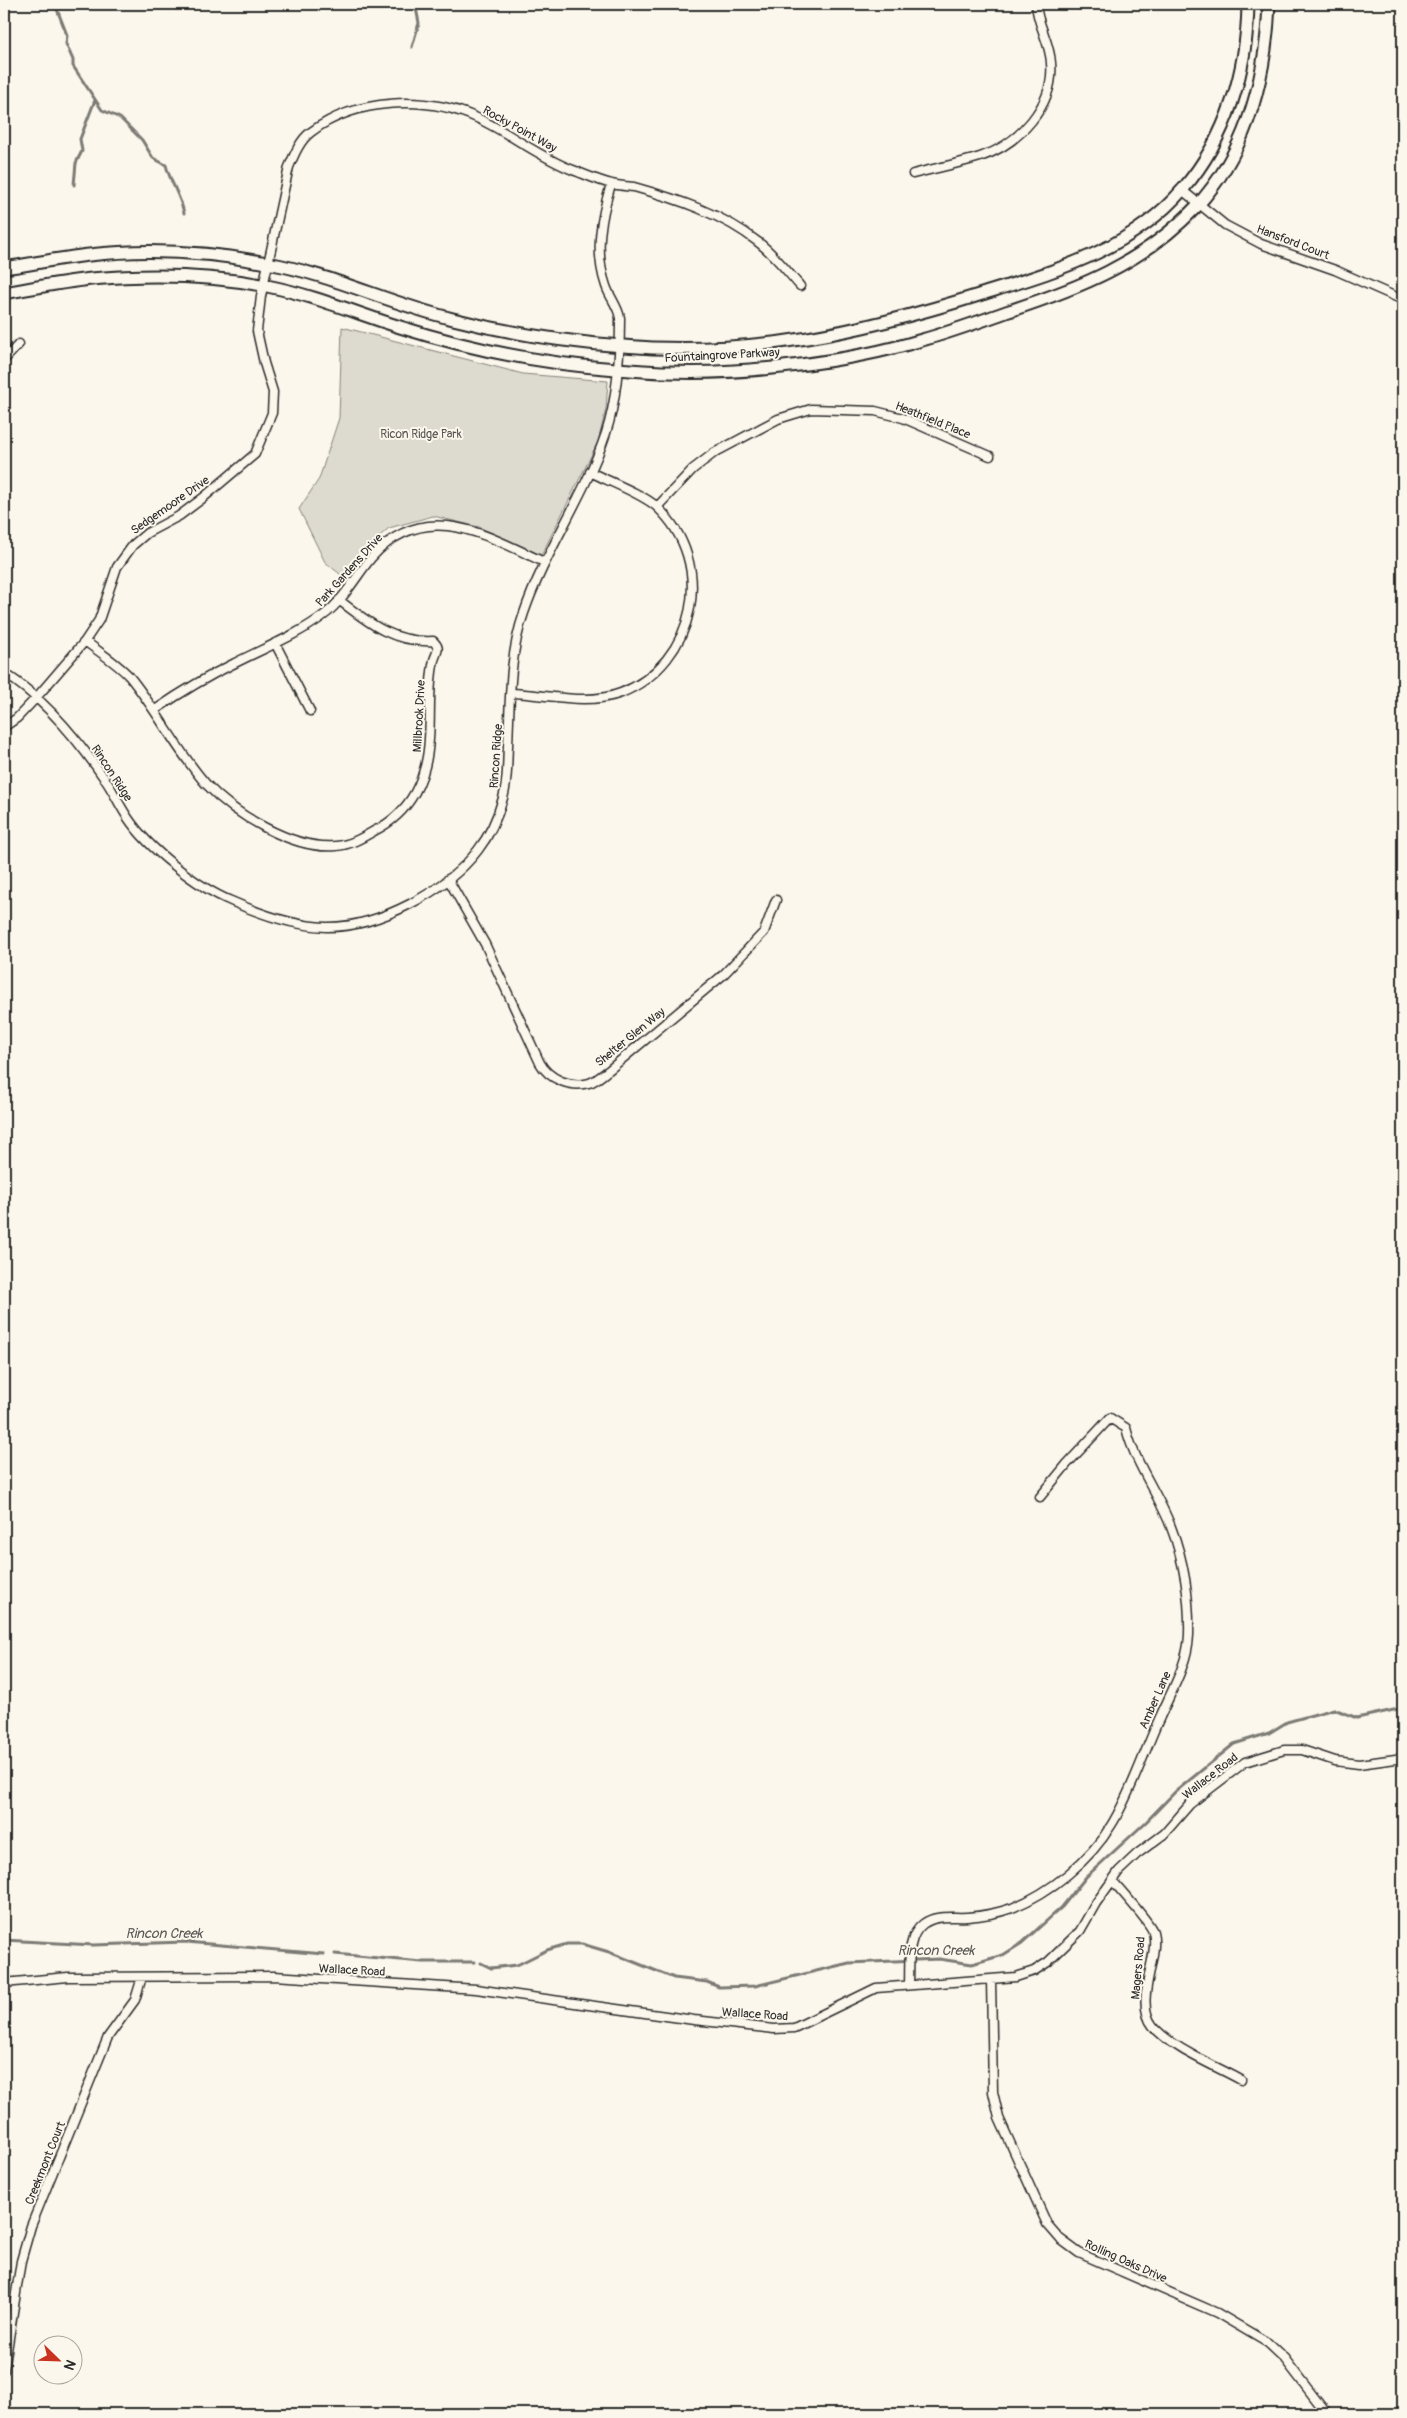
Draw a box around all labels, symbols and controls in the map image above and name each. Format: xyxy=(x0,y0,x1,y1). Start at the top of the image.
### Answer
street label: Rocky Point Way xyxy=(480,103,559,156)
street label: Hansford Court xyxy=(1254,222,1332,263)
street label: Fountaingrove Parkway xyxy=(664,345,780,366)
street label: Heathfield Place xyxy=(893,399,973,442)
park label: Ricon Ridge Park xyxy=(380,427,462,442)
street label: Sedgemoore Drive xyxy=(128,473,212,538)
street label: Park Gardens Drive xyxy=(313,531,386,610)
street label: Millbrook Drive xyxy=(410,679,429,753)
street label: Rincon Ridge xyxy=(487,723,506,789)
street label: Rincon Ridge xyxy=(88,742,135,804)
street label: Shelter Glen Way xyxy=(592,1005,668,1070)
street label: Amber Lane xyxy=(1136,1669,1175,1731)
street label: Wallace Road xyxy=(1179,1750,1241,1803)
water label: Rincon Creek xyxy=(126,1925,204,1942)
street label: Magers Road xyxy=(1128,1936,1149,2000)
water label: Rincon Creek xyxy=(898,1942,976,1959)
street label: Wallace Road xyxy=(318,1961,386,1980)
street label: Wallace Road xyxy=(721,2005,789,2024)
street label: Creekmont Court xyxy=(22,2119,69,2207)
street label: Rolling Oaks Drive xyxy=(1082,2237,1169,2286)
north arrow xyxy=(32,2336,82,2386)
text: N xyxy=(60,2357,79,2373)

